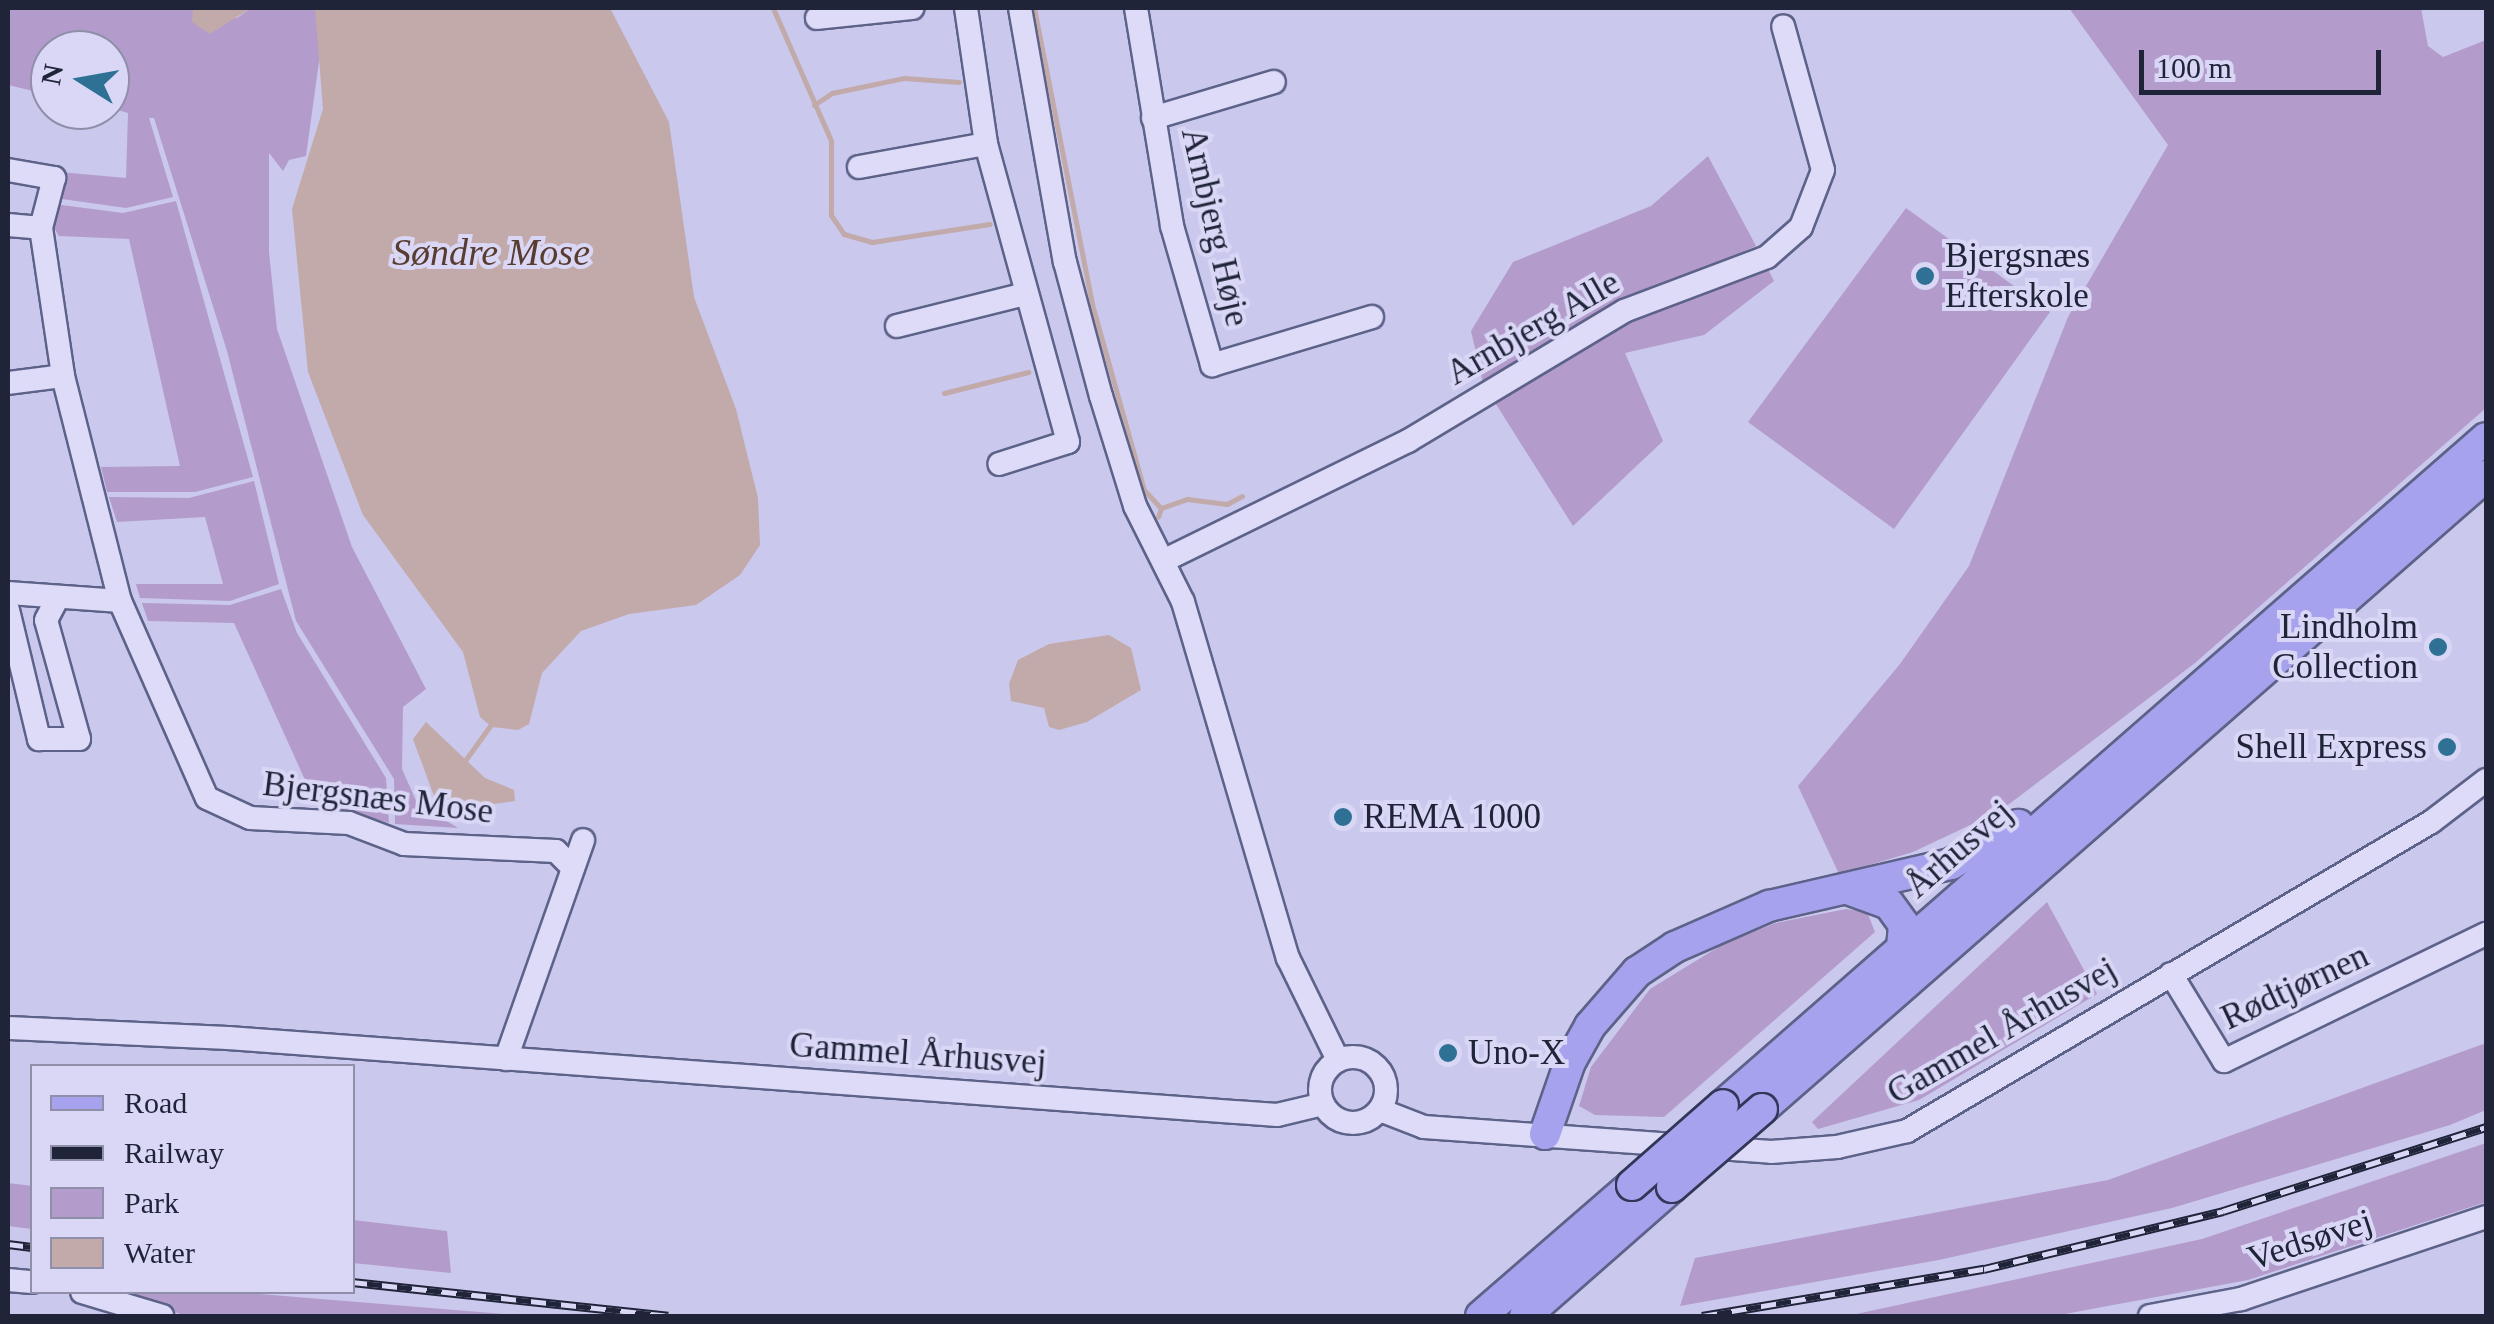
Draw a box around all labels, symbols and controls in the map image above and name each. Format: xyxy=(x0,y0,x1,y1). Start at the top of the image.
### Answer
north arrow xyxy=(30,30,130,130)
scale bar xyxy=(2144,30,2386,92)
text: 100 m xyxy=(2156,51,2232,84)
text: N xyxy=(35,62,69,87)
street label: Arnbjerg Høje xyxy=(1172,124,1258,330)
water label: Søndre Mose xyxy=(392,230,590,276)
place label: Bjergsnæs Efterskole xyxy=(1945,235,2090,317)
street label: Arnbjerg Alle xyxy=(1438,261,1628,395)
marker: Bjergsnæs Efterskole xyxy=(1914,265,1936,287)
place label: Lindholm Collection xyxy=(2272,606,2418,688)
marker: Lindholm Collection xyxy=(2427,636,2449,658)
place label: Shell Express xyxy=(2235,726,2427,768)
marker: Shell Express xyxy=(2436,736,2458,758)
street label: Bjergsnæs Mose xyxy=(260,763,496,833)
street label: Århusvej xyxy=(1897,791,2021,907)
place label: REMA 1000 xyxy=(1363,796,1543,838)
marker: REMA 1000 xyxy=(1332,806,1354,828)
street label: Rødtjørnen xyxy=(2215,935,2375,1039)
street label: Gammel Århusvej xyxy=(1880,948,2124,1114)
street label: Gammel Århusvej xyxy=(788,1024,1048,1084)
place label: Uno-X xyxy=(1468,1032,1565,1074)
marker: Uno-X xyxy=(1437,1042,1459,1064)
legend xyxy=(30,1064,355,1294)
text: Road xyxy=(124,1086,187,1119)
text: Railway xyxy=(124,1136,224,1169)
text: Park xyxy=(124,1186,179,1219)
street label: Vedsøvej xyxy=(2242,1200,2378,1280)
text: Water xyxy=(124,1236,195,1269)

